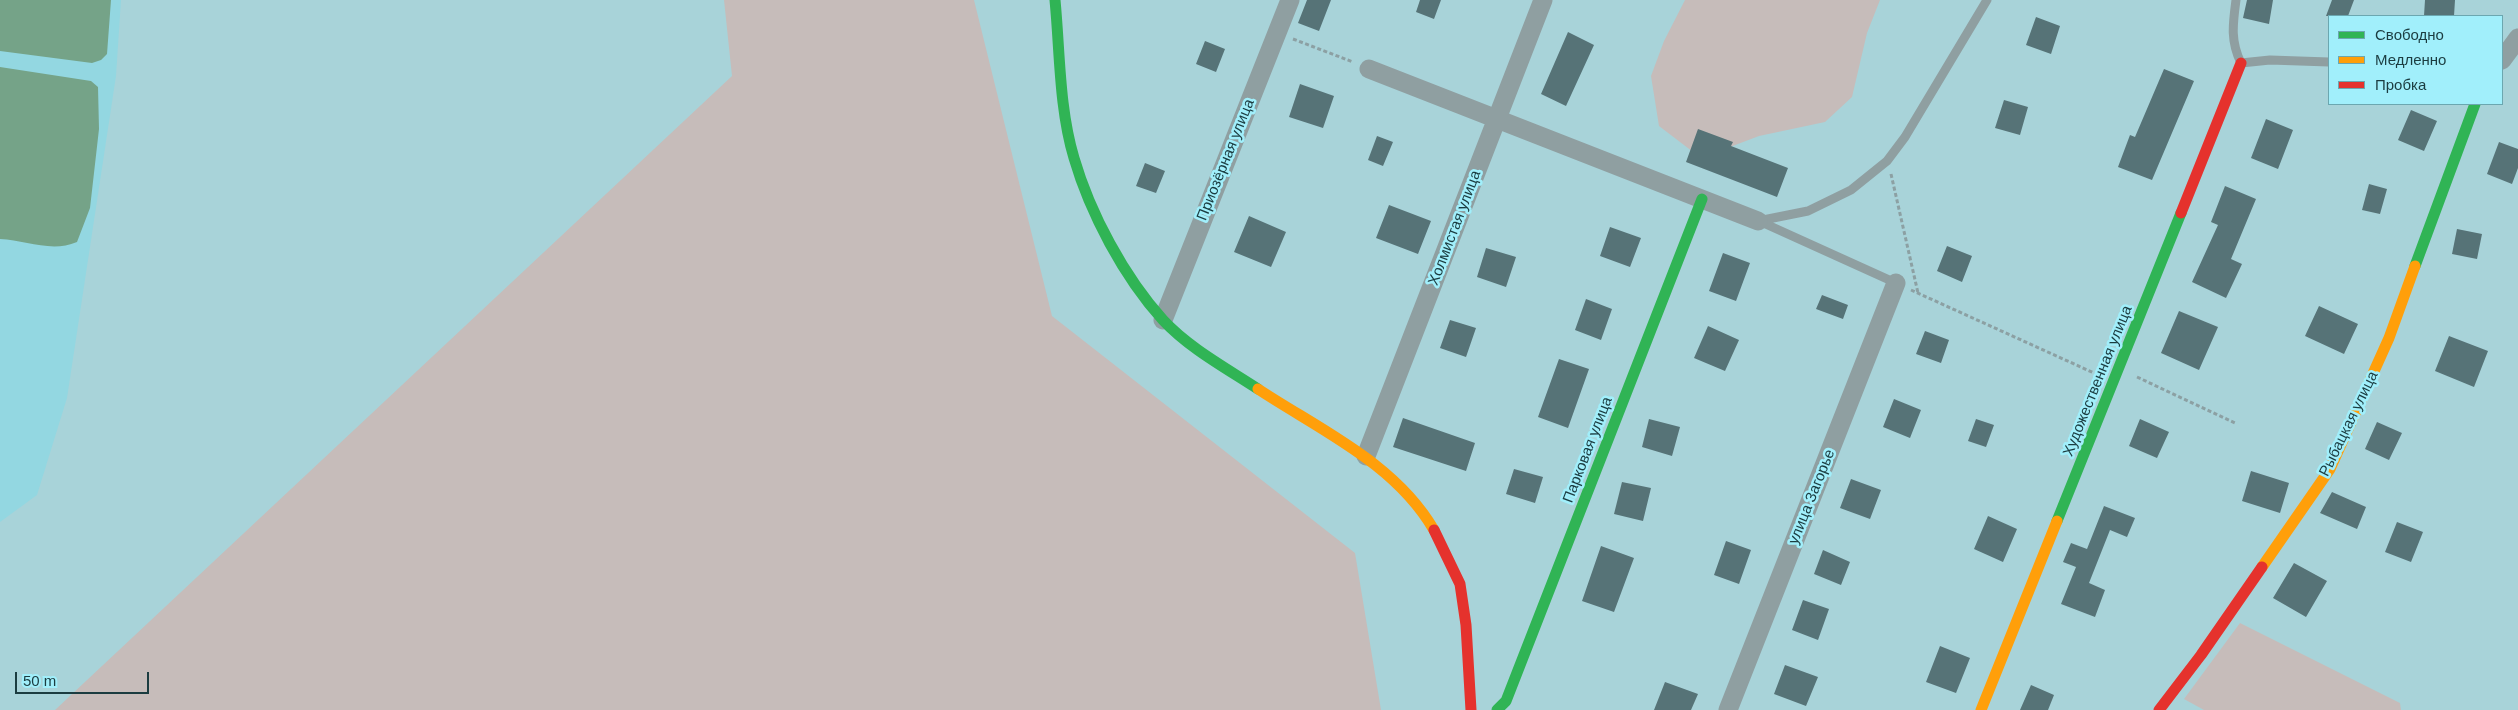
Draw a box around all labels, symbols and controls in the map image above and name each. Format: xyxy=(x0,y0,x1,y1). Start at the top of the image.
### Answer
legend xyxy=(2328,15,2503,105)
text: Свободно xyxy=(2375,26,2444,43)
text: Медленно xyxy=(2375,51,2446,68)
text: Пробка xyxy=(2375,76,2426,93)
street label: Приозёрная улица xyxy=(1193,97,1259,223)
street label: Холмистая улица xyxy=(1425,168,1485,288)
street label: Художественная улица xyxy=(2060,303,2136,459)
street label: Рыбацкая улица xyxy=(2316,368,2382,480)
street label: Парковая улица xyxy=(1559,394,1617,506)
street label: улица Загорье xyxy=(1785,447,1839,547)
scale bar xyxy=(18,662,151,694)
text: 50 m xyxy=(23,672,56,689)

